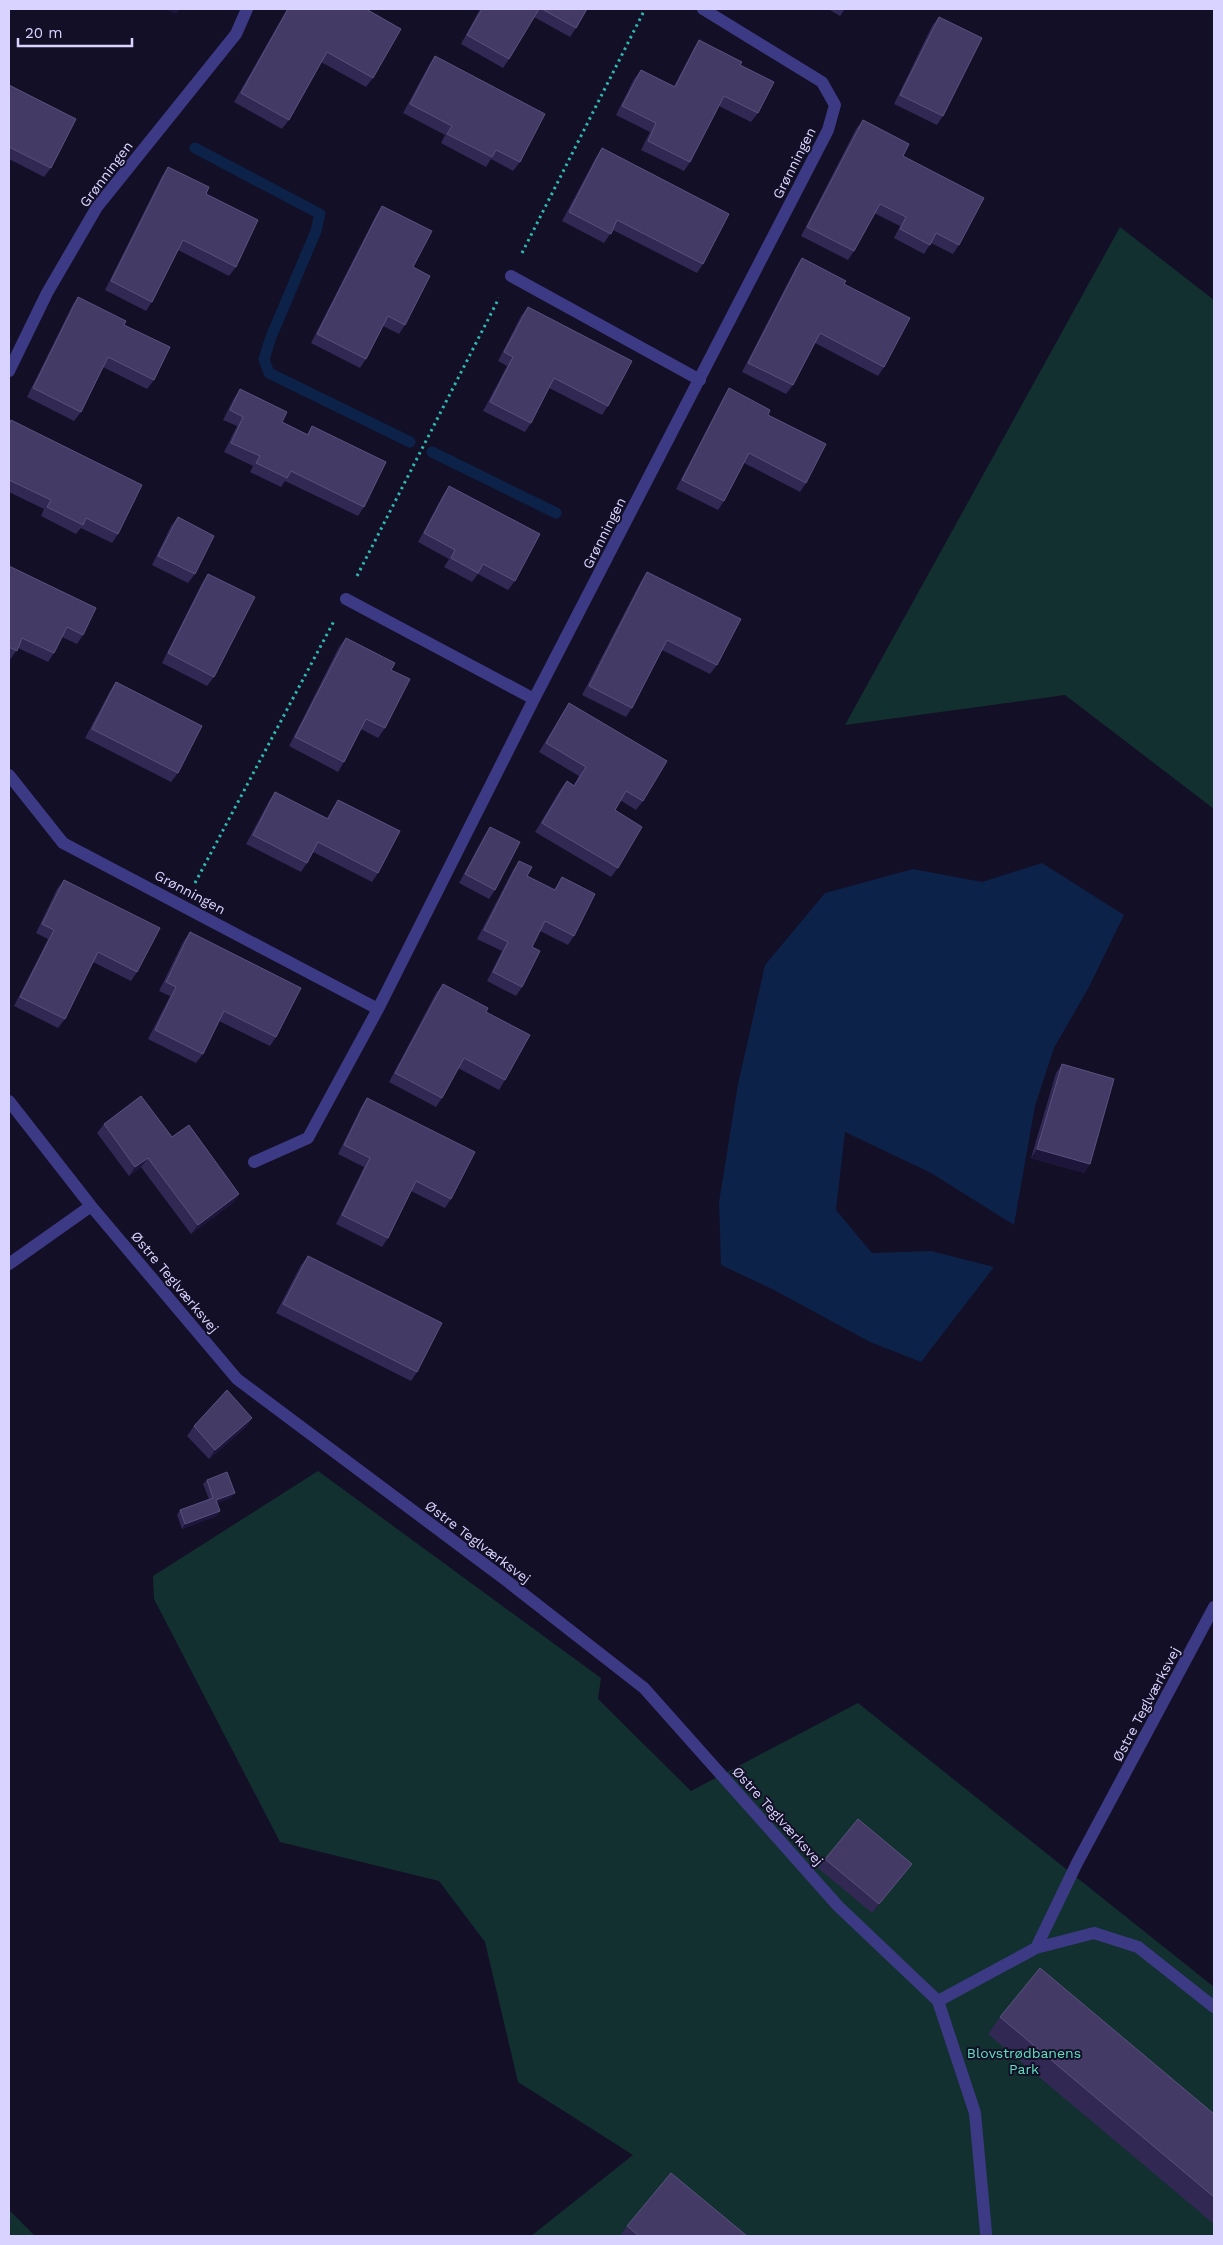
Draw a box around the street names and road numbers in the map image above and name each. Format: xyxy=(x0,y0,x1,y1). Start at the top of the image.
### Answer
street label: Grønningen xyxy=(769,125,819,201)
street label: Grønningen xyxy=(76,138,136,210)
street label: Grønningen xyxy=(579,495,629,571)
street label: Grønningen xyxy=(152,867,228,917)
street label: Østre Teglværksvej xyxy=(128,1228,222,1336)
street label: Østre Teglværksvej xyxy=(422,1497,534,1587)
street label: Østre Teglværksvej xyxy=(1109,1644,1183,1764)
street label: Østre Teglværksvej xyxy=(729,1763,827,1869)

